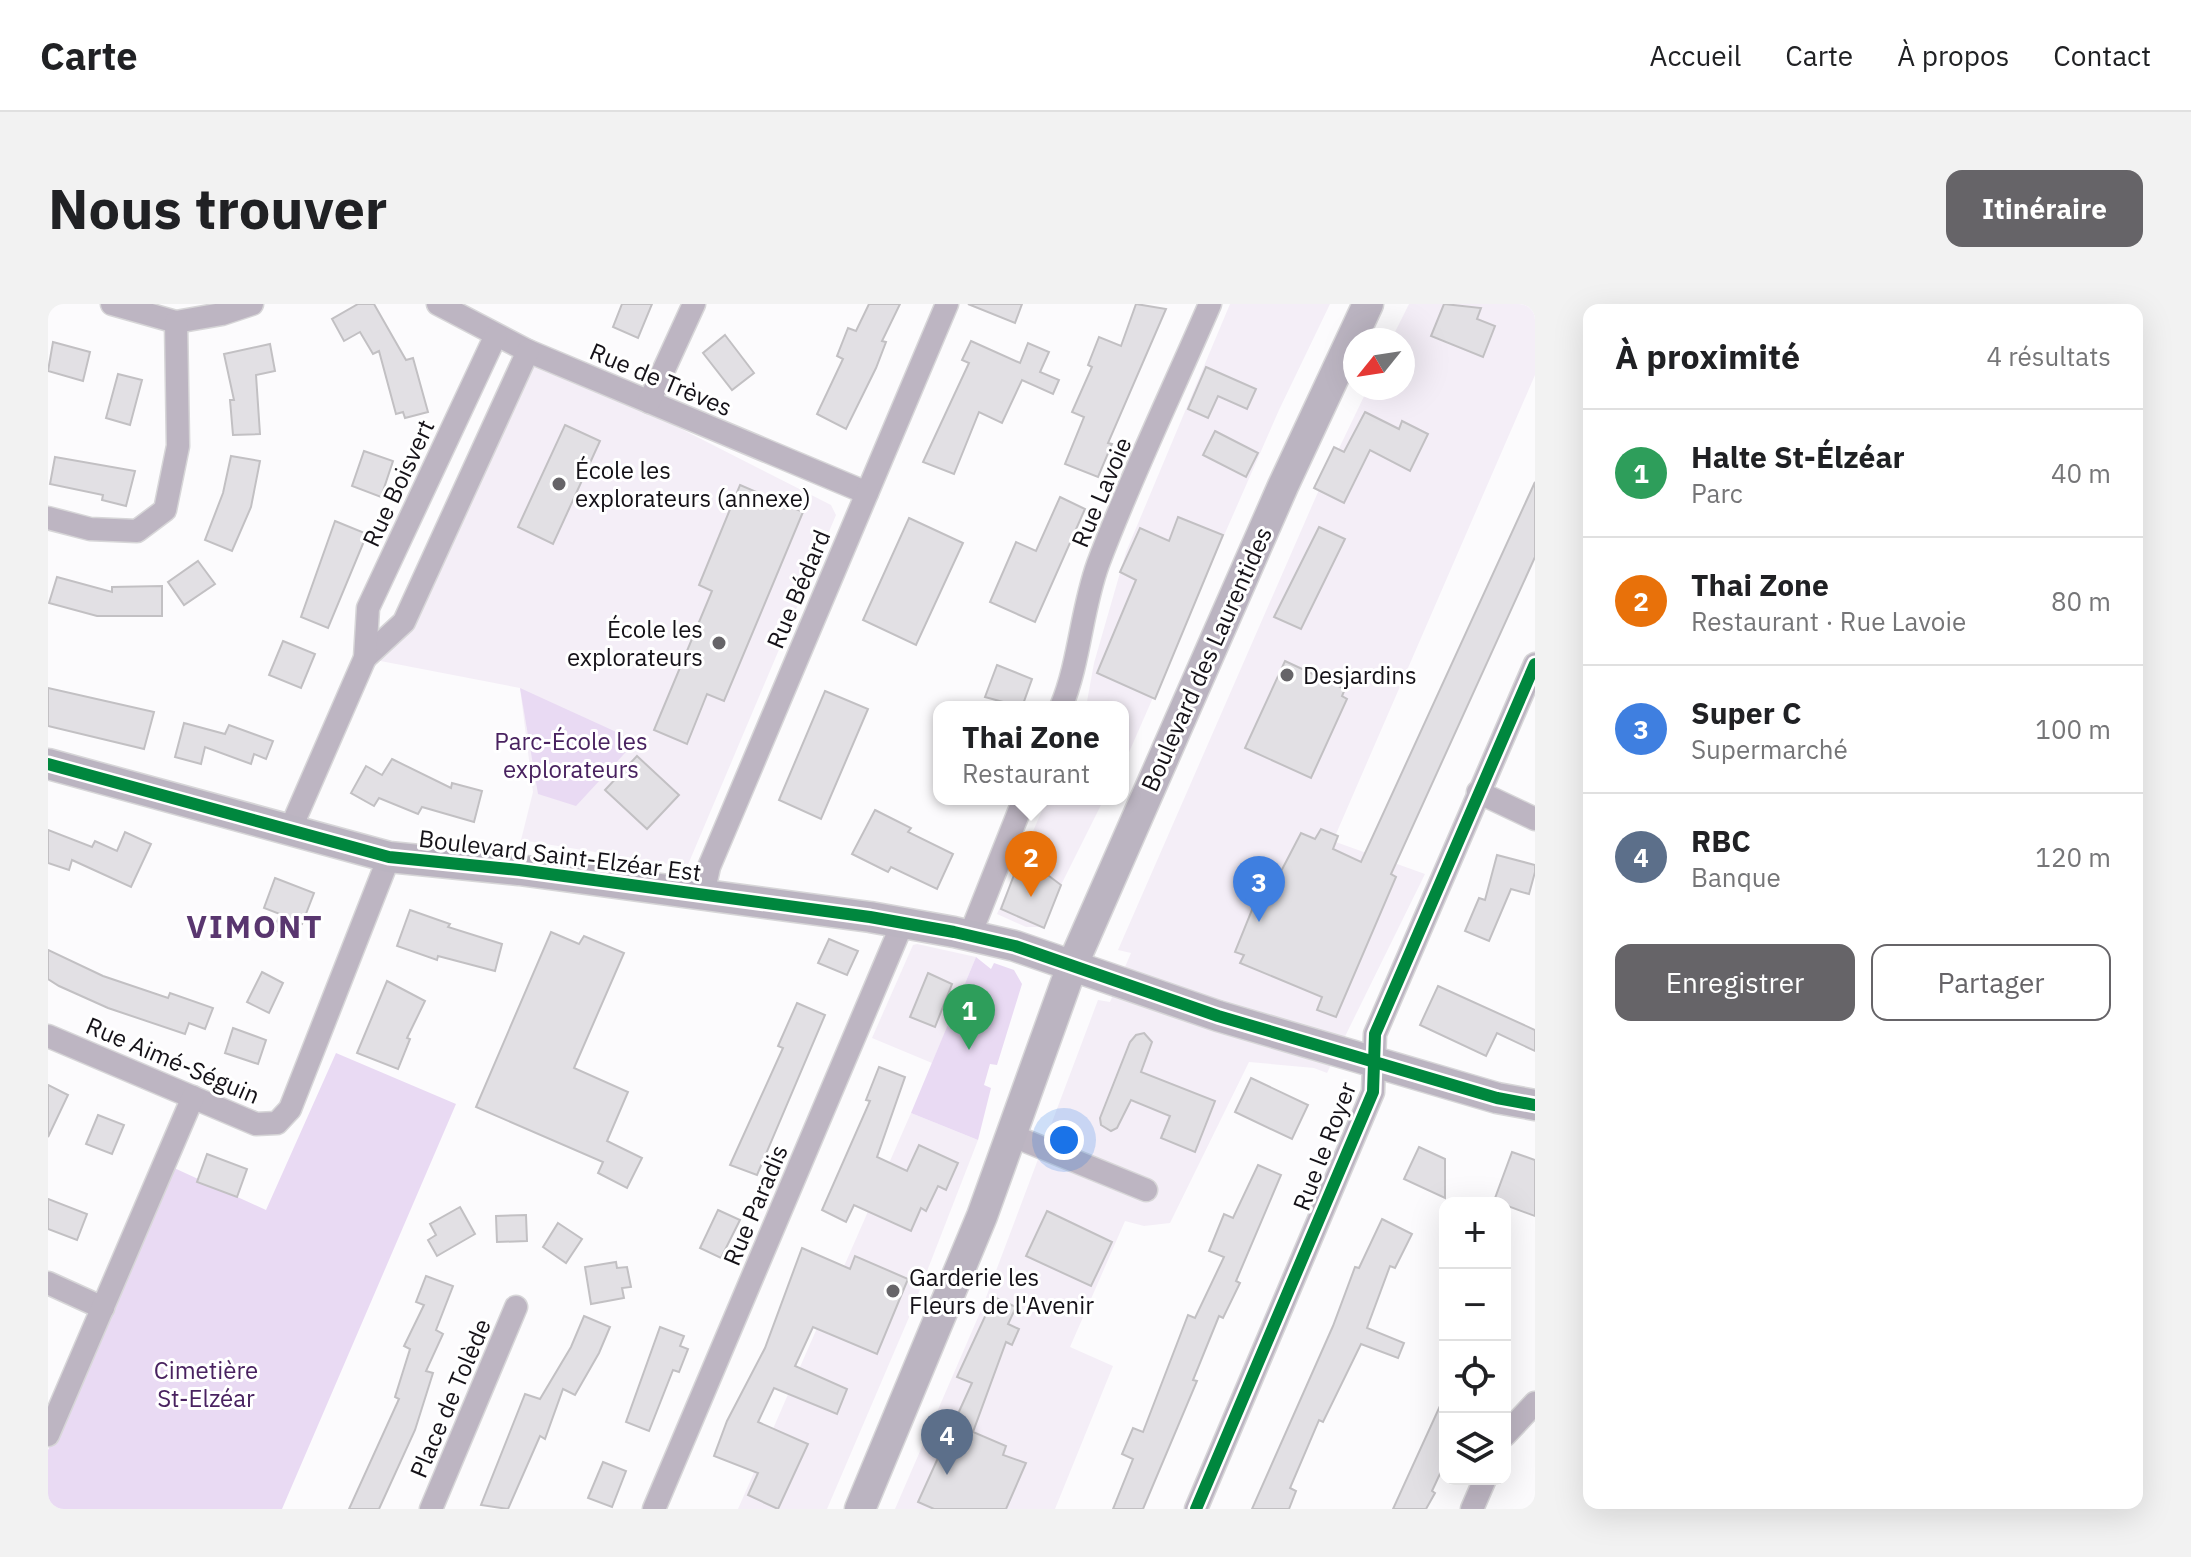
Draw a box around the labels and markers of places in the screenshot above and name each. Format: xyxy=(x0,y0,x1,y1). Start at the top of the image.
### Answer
place label: École les explorateurs (annexe) xyxy=(575,454,811,514)
marker: École les explorateurs (annexe) xyxy=(550,475,568,493)
place label: École les explorateurs xyxy=(567,613,703,673)
marker: École les explorateurs xyxy=(710,634,728,652)
place label: Desjardins xyxy=(1303,659,1417,691)
marker: Desjardins xyxy=(1278,666,1296,684)
pin: 2 xyxy=(1005,831,1057,897)
pin: 3 xyxy=(1233,856,1285,922)
pin: 1 xyxy=(943,984,995,1050)
place label: Garderie les Fleurs de l'Avenir xyxy=(909,1261,1094,1321)
marker: Garderie les Fleurs de l'Avenir xyxy=(884,1282,902,1300)
pin: 4 xyxy=(921,1409,973,1475)

